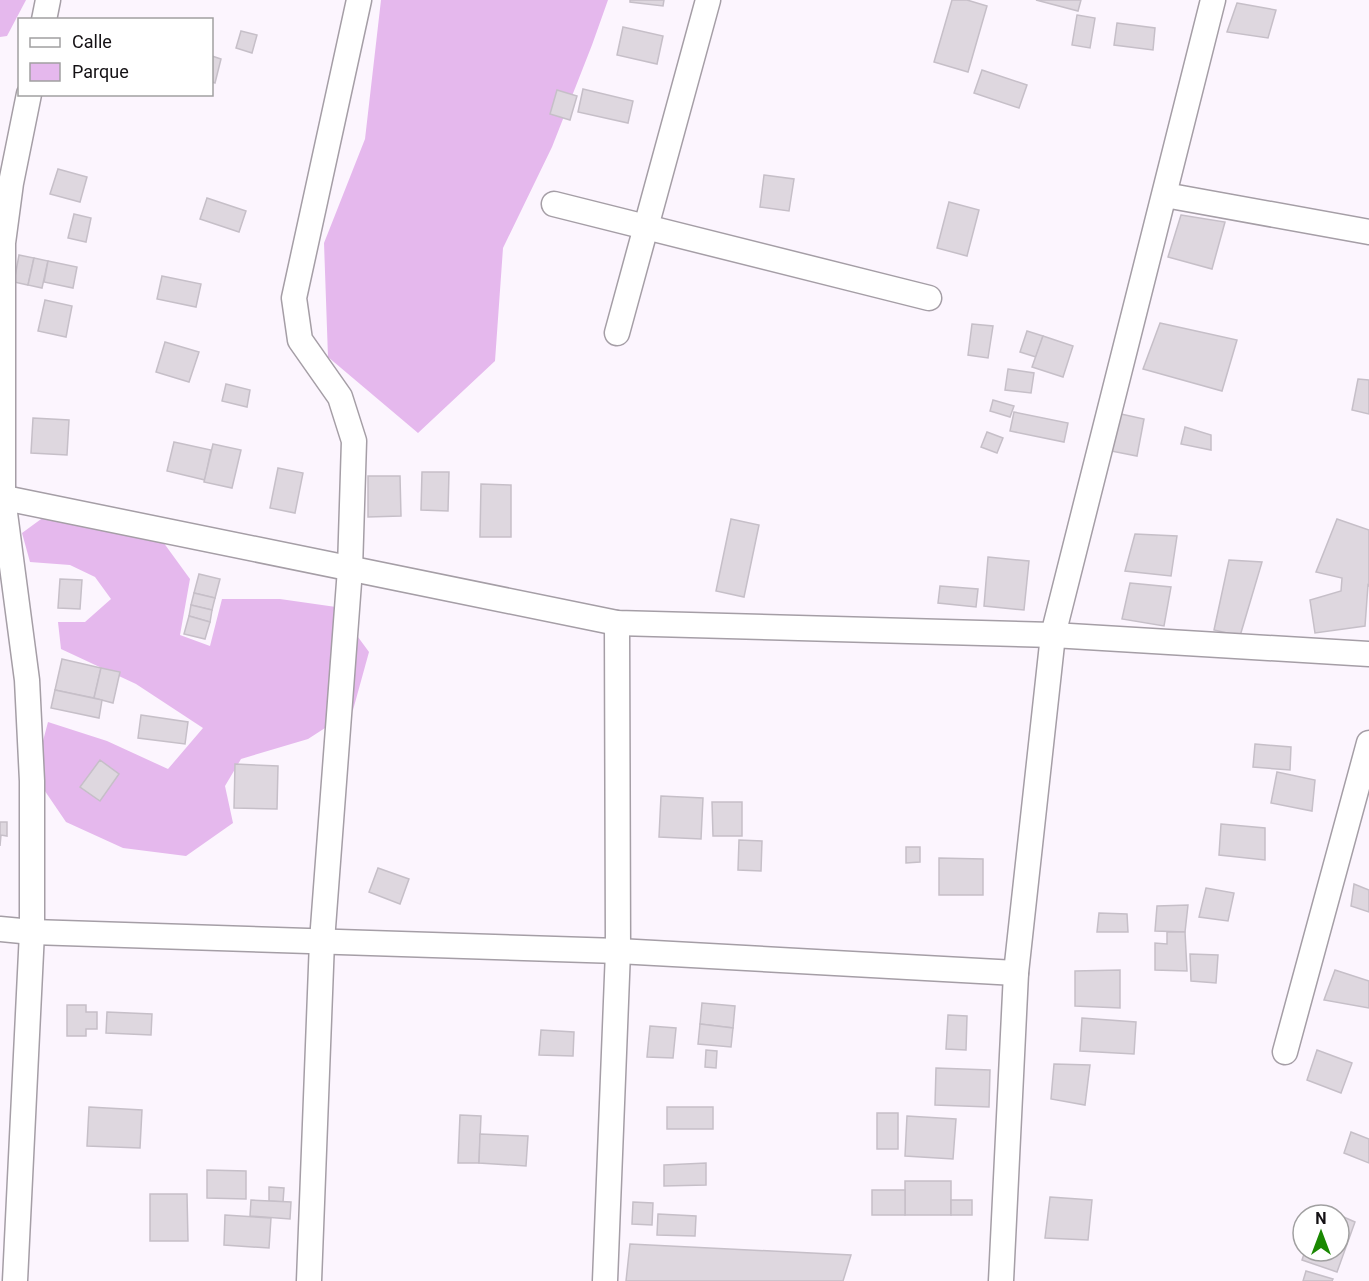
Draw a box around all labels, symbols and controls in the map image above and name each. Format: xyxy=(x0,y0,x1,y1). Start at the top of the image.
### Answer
legend xyxy=(18,18,213,96)
text: Calle xyxy=(72,31,112,52)
text: Parque xyxy=(72,61,129,82)
north arrow xyxy=(1291,1203,1351,1263)
text: N xyxy=(1315,1209,1327,1228)

